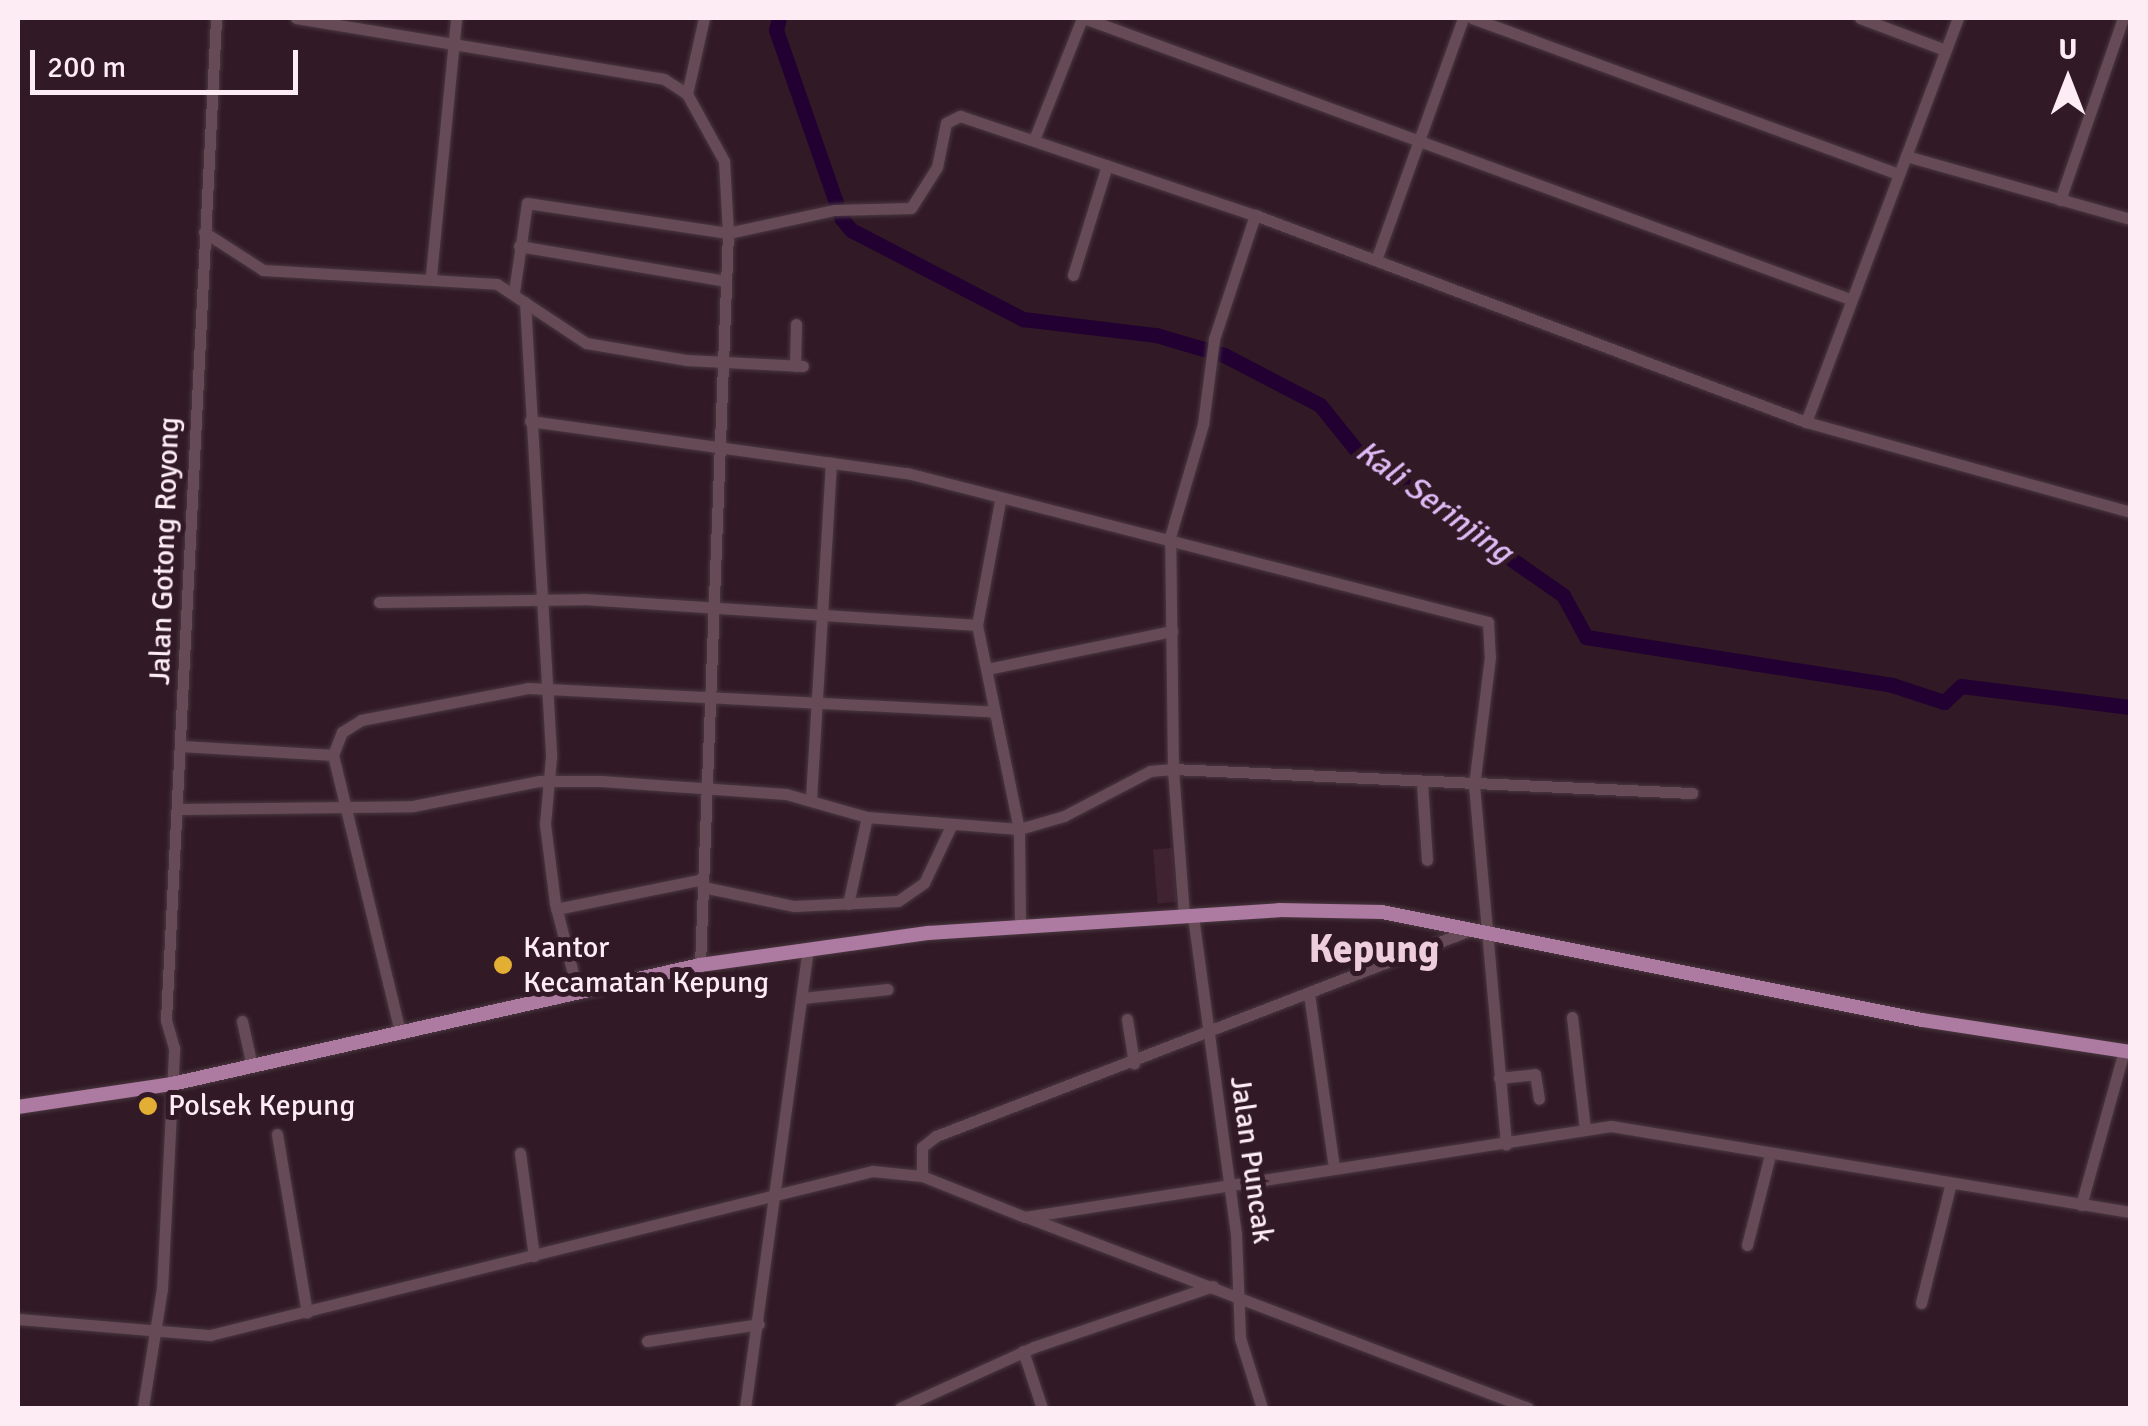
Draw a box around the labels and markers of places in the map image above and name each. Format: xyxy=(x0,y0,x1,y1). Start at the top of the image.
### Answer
place label: Kantor Kecamatan Kepung xyxy=(523,930,769,1000)
marker: Kantor Kecamatan Kepung xyxy=(492,954,514,976)
place label: Polsek Kepung xyxy=(168,1088,355,1124)
marker: Polsek Kepung xyxy=(137,1095,159,1117)

